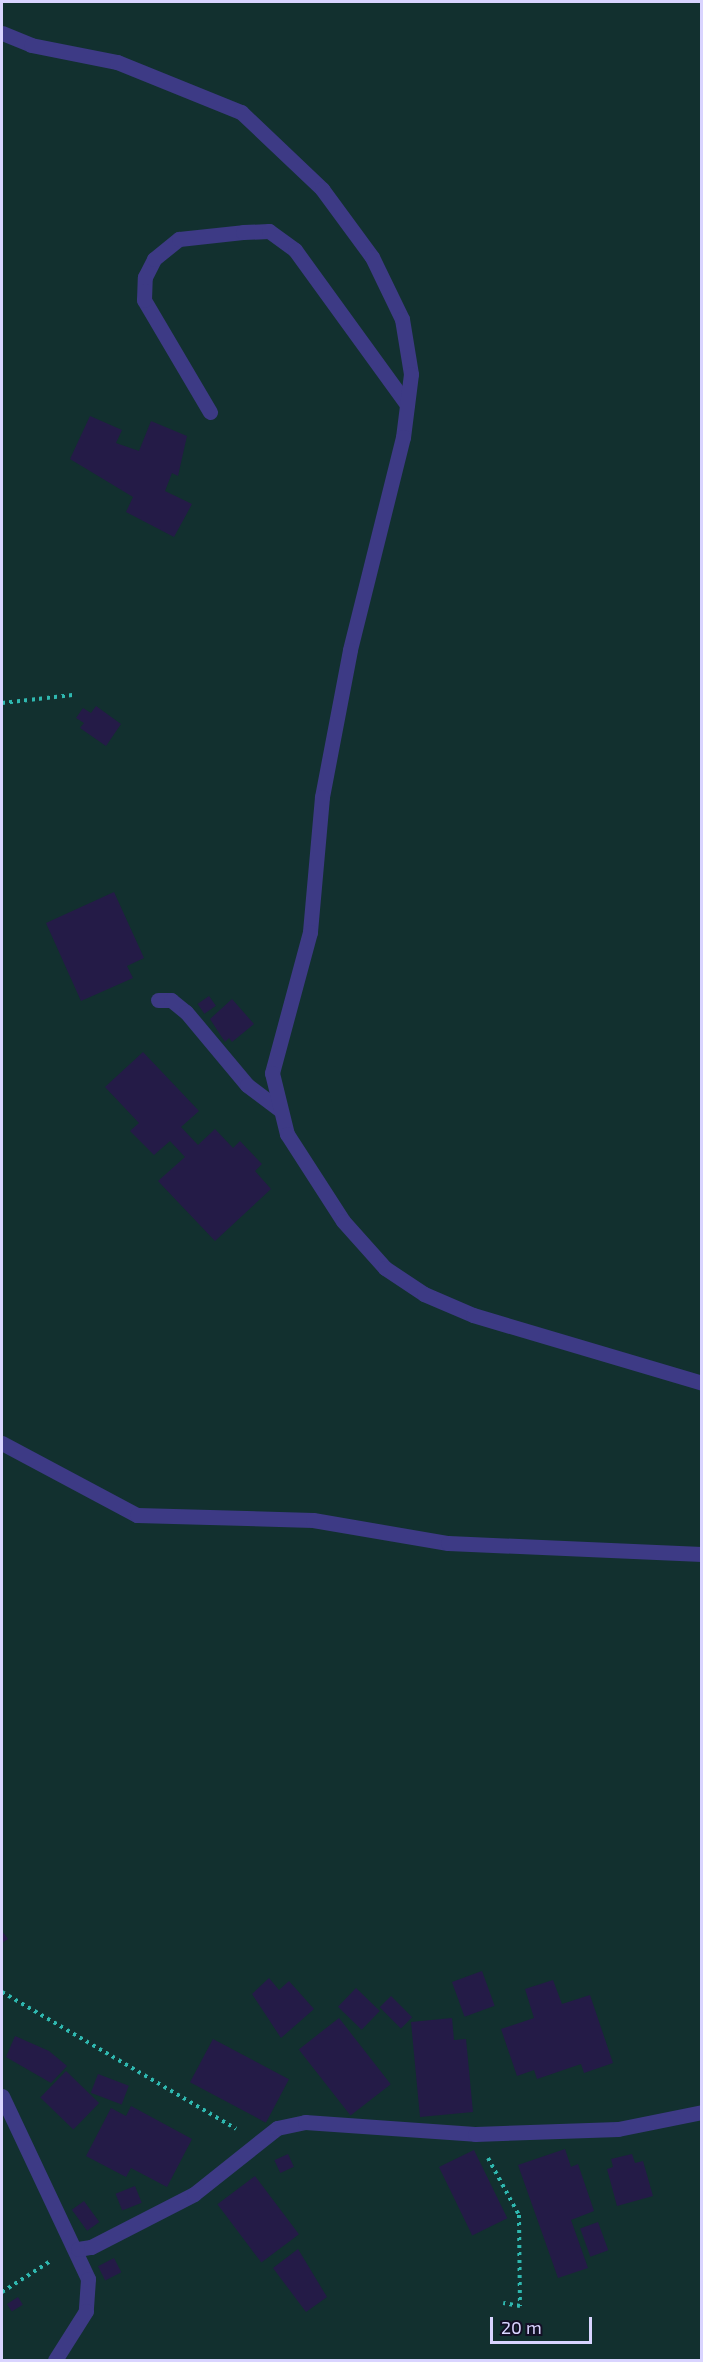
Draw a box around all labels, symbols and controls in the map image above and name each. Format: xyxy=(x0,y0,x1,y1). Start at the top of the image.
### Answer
scale bar xyxy=(493,2305,595,2343)
text: 20 m xyxy=(501,2316,542,2338)

